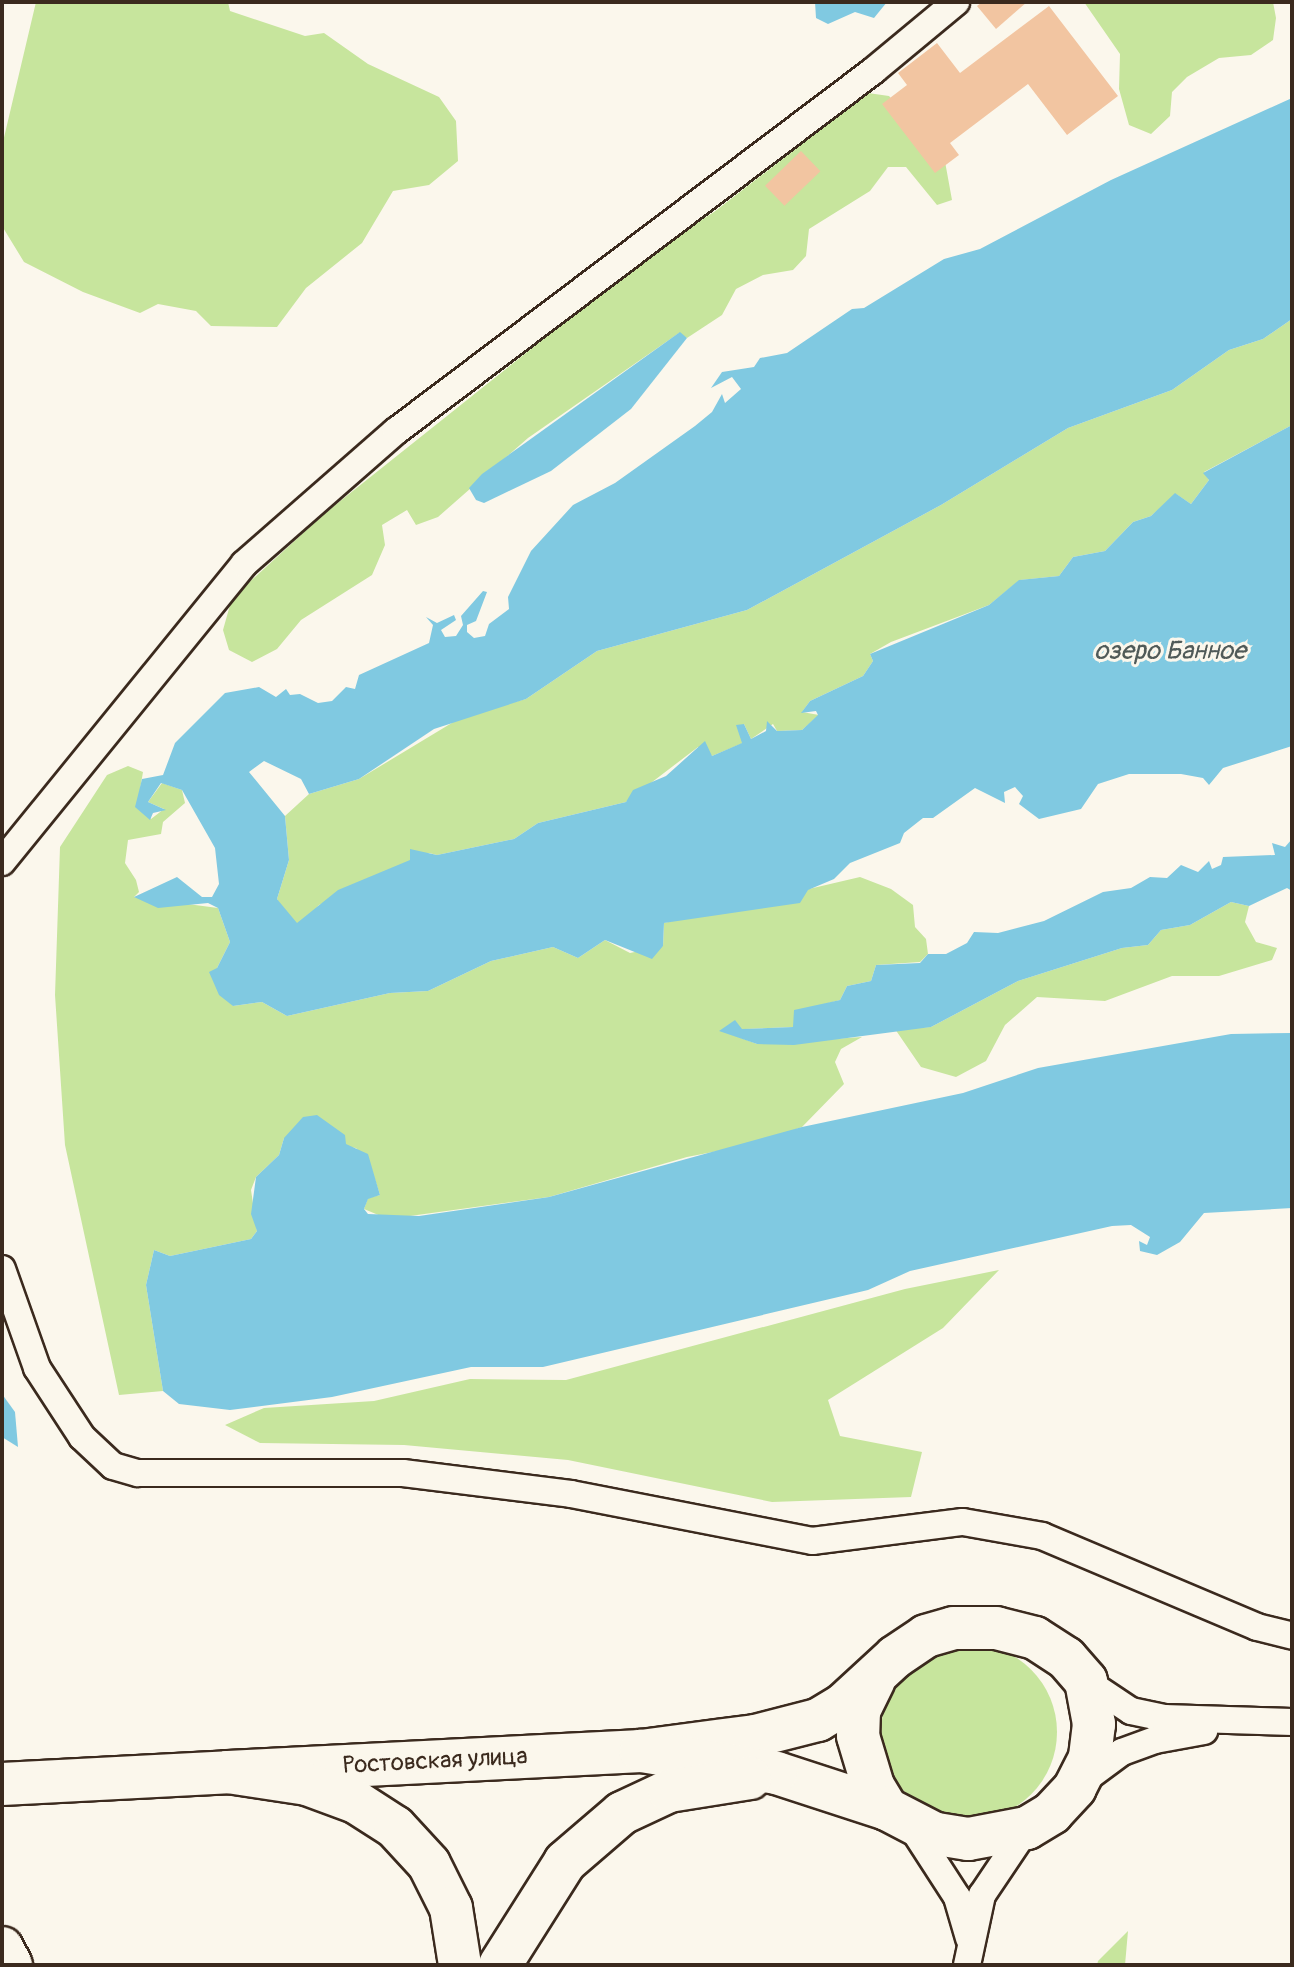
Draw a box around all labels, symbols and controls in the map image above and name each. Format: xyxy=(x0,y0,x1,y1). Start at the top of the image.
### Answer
water label: озеро Банное xyxy=(1094,636,1246,668)
street label: Ростовская улица xyxy=(342,1742,528,1780)

